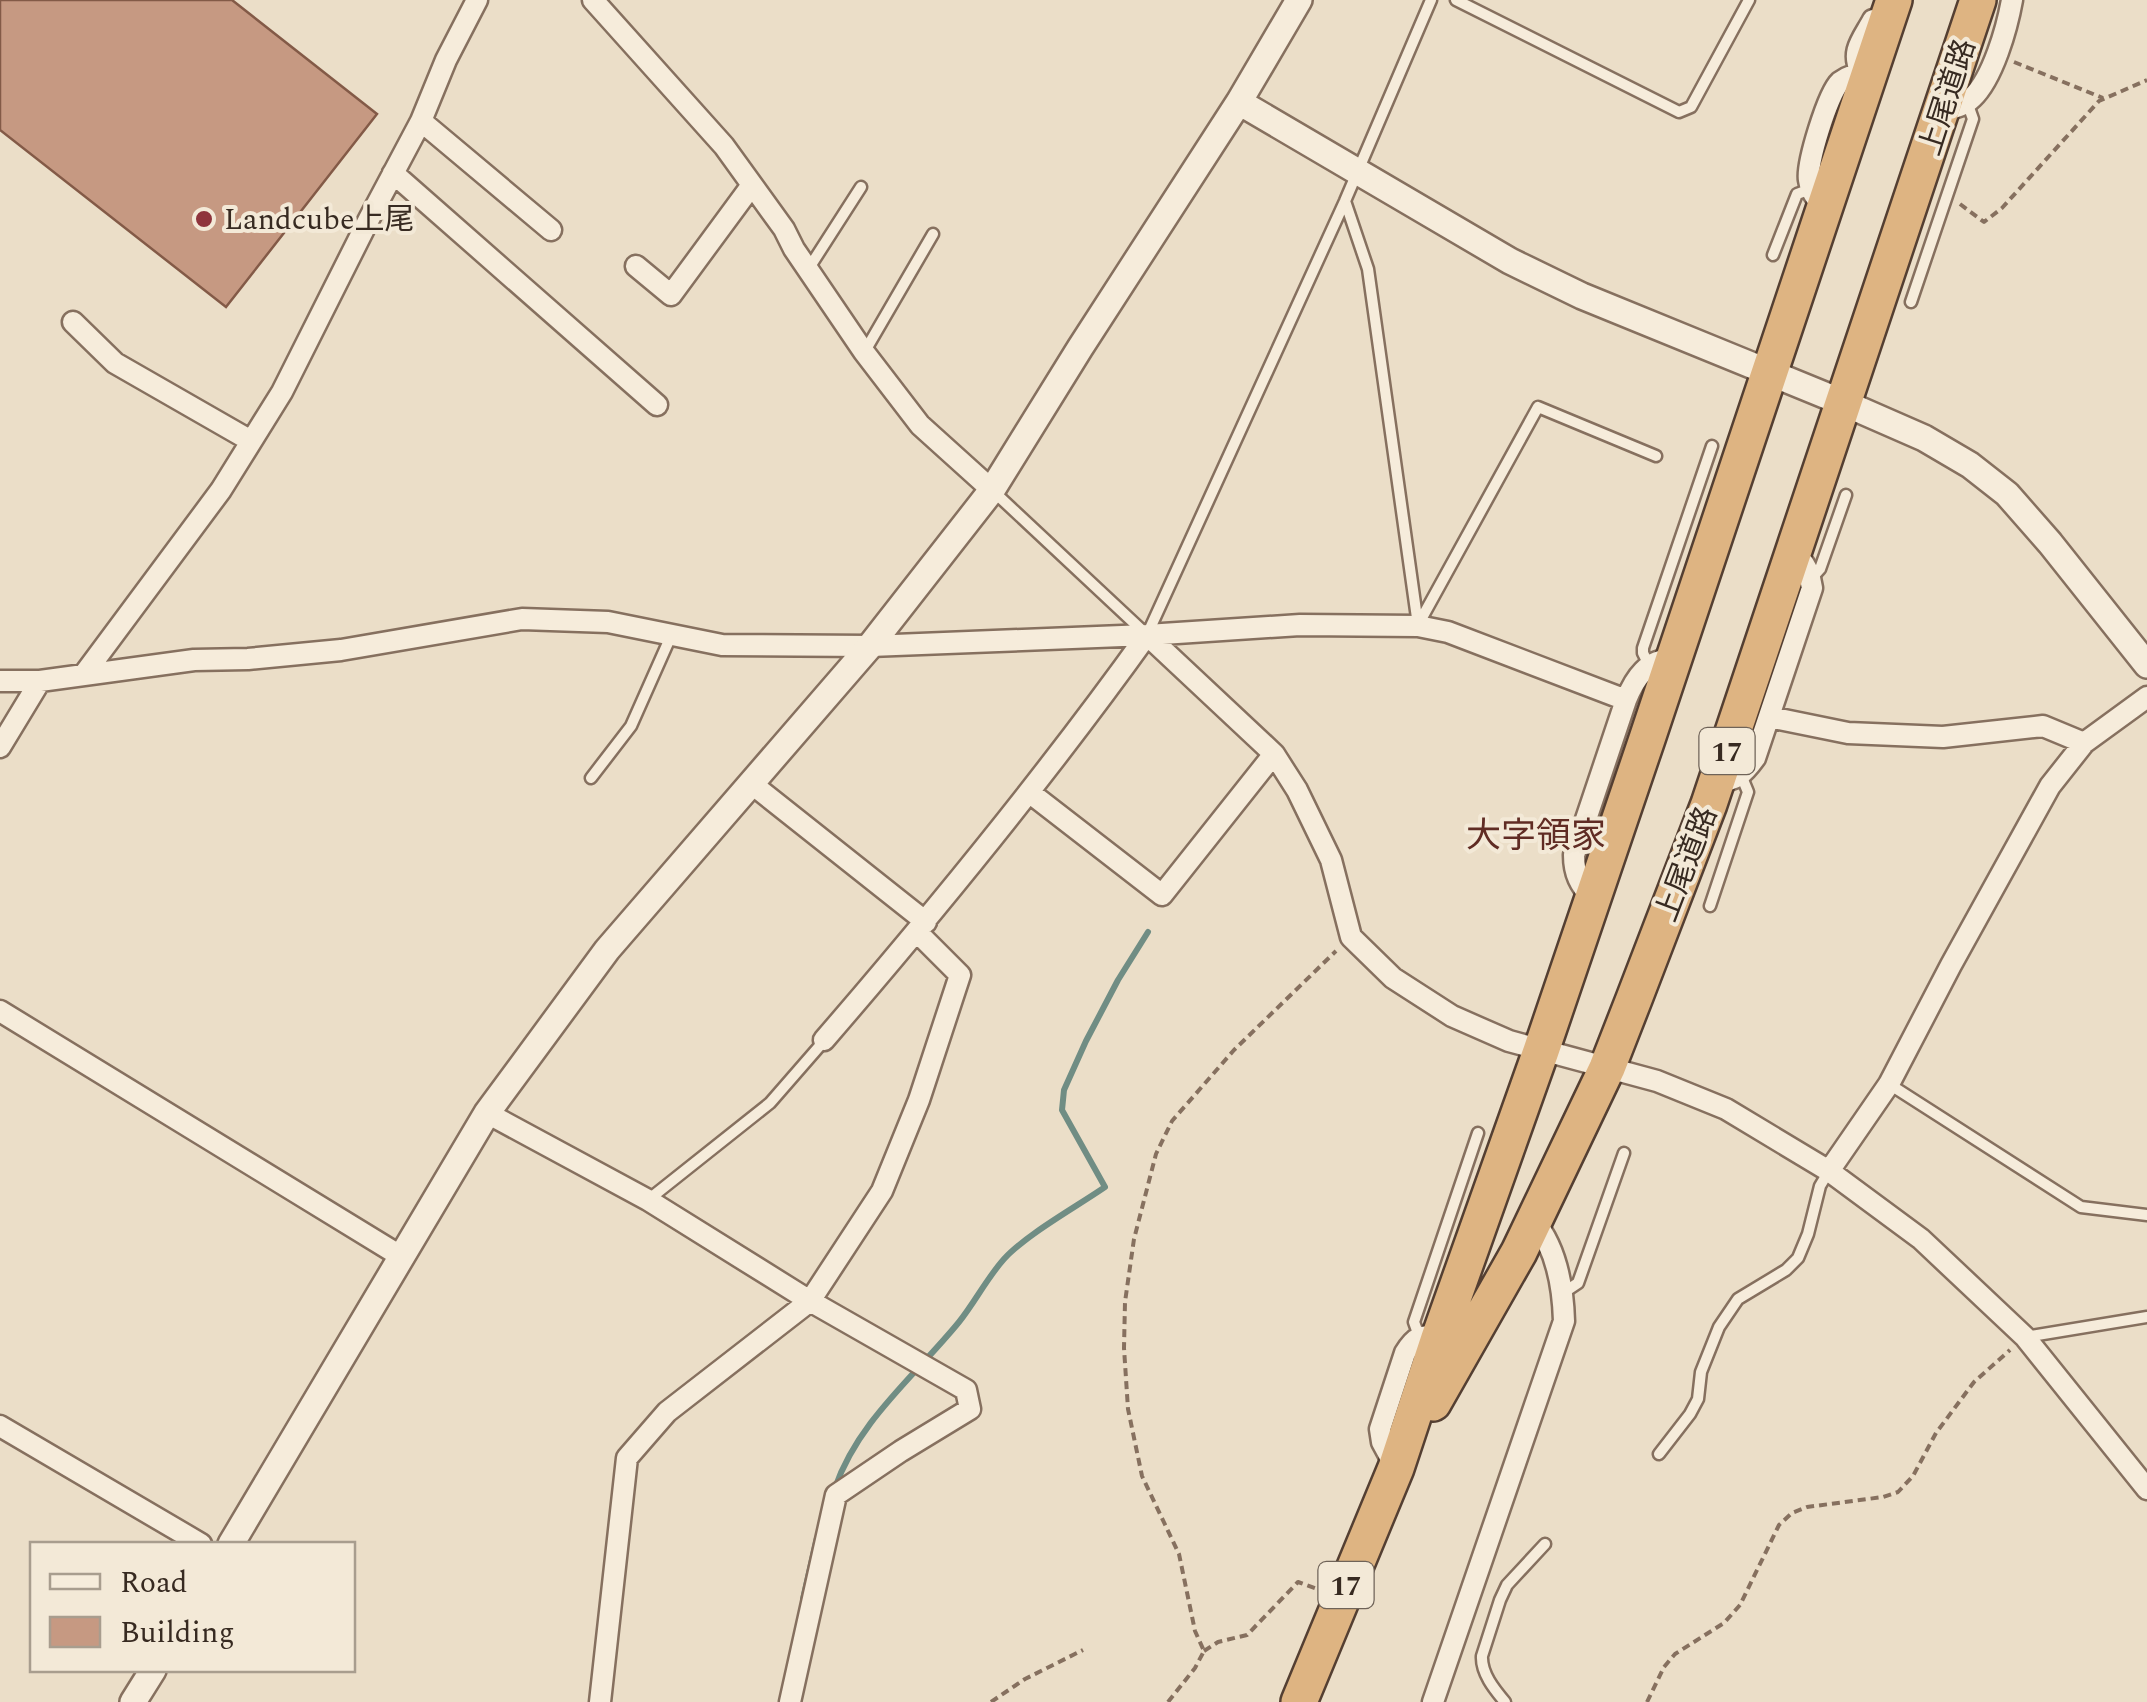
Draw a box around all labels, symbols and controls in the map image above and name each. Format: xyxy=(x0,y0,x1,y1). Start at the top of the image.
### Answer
street label: 上尾道路 xyxy=(1908,33,1988,161)
place label: Landcube上尾 xyxy=(224,197,415,243)
marker: Landcube上尾 xyxy=(193,208,215,230)
road number: 17 xyxy=(1700,728,1754,774)
street label: 上尾道路 xyxy=(1644,800,1730,929)
district label: 大字領家 xyxy=(1466,810,1606,863)
legend xyxy=(30,1542,355,1672)
text: Road xyxy=(120,1560,188,1606)
road number: 17 xyxy=(1318,1562,1374,1608)
text: Building xyxy=(120,1610,235,1656)

